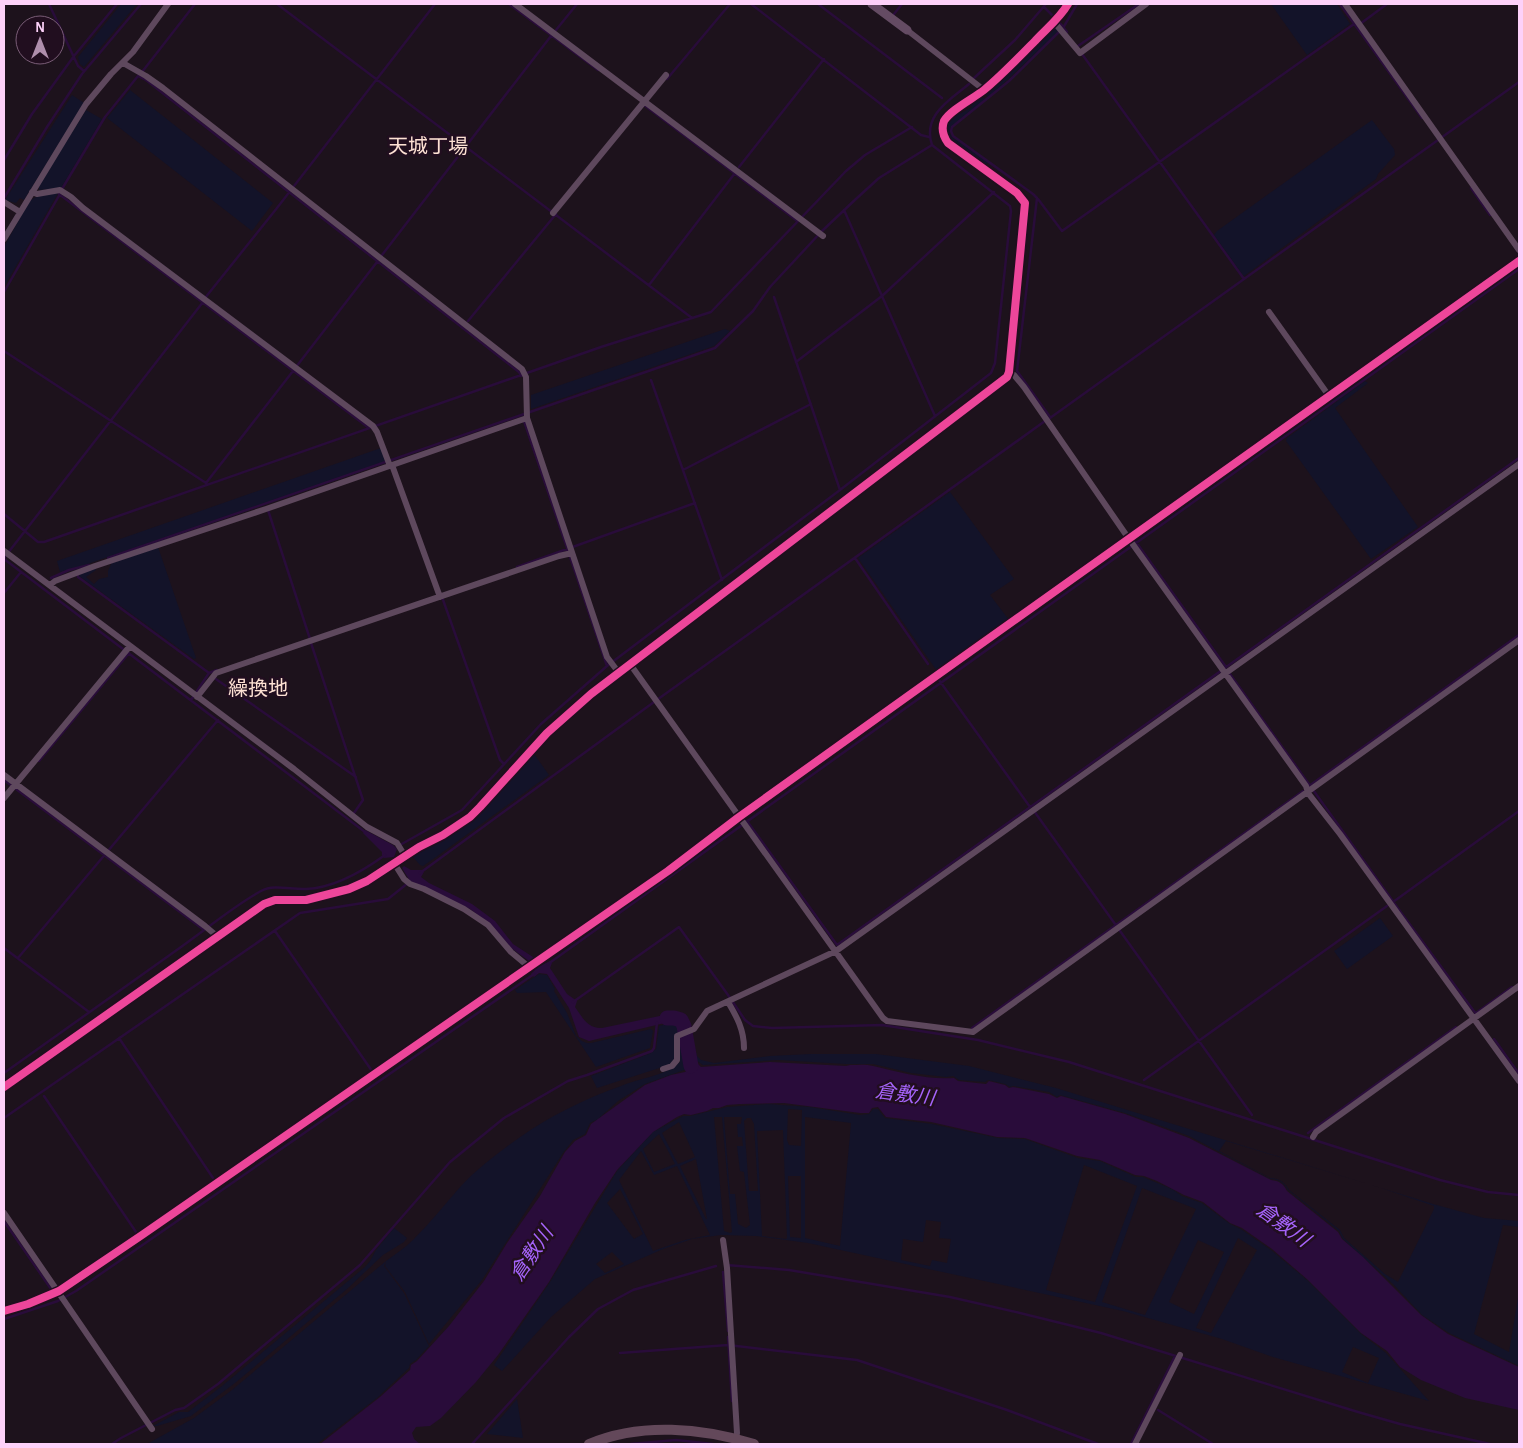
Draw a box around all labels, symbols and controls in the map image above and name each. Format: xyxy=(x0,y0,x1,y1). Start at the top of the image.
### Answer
north arrow xyxy=(15,15,65,65)
text: N xyxy=(35,21,45,35)
district label: 天城丁場 xyxy=(388,135,468,157)
district label: 繰換地 xyxy=(228,678,288,699)
water label: 倉敷川 xyxy=(874,1080,938,1109)
water label: 倉敷川 xyxy=(1253,1198,1315,1252)
water label: 倉敷川 xyxy=(506,1221,558,1284)

